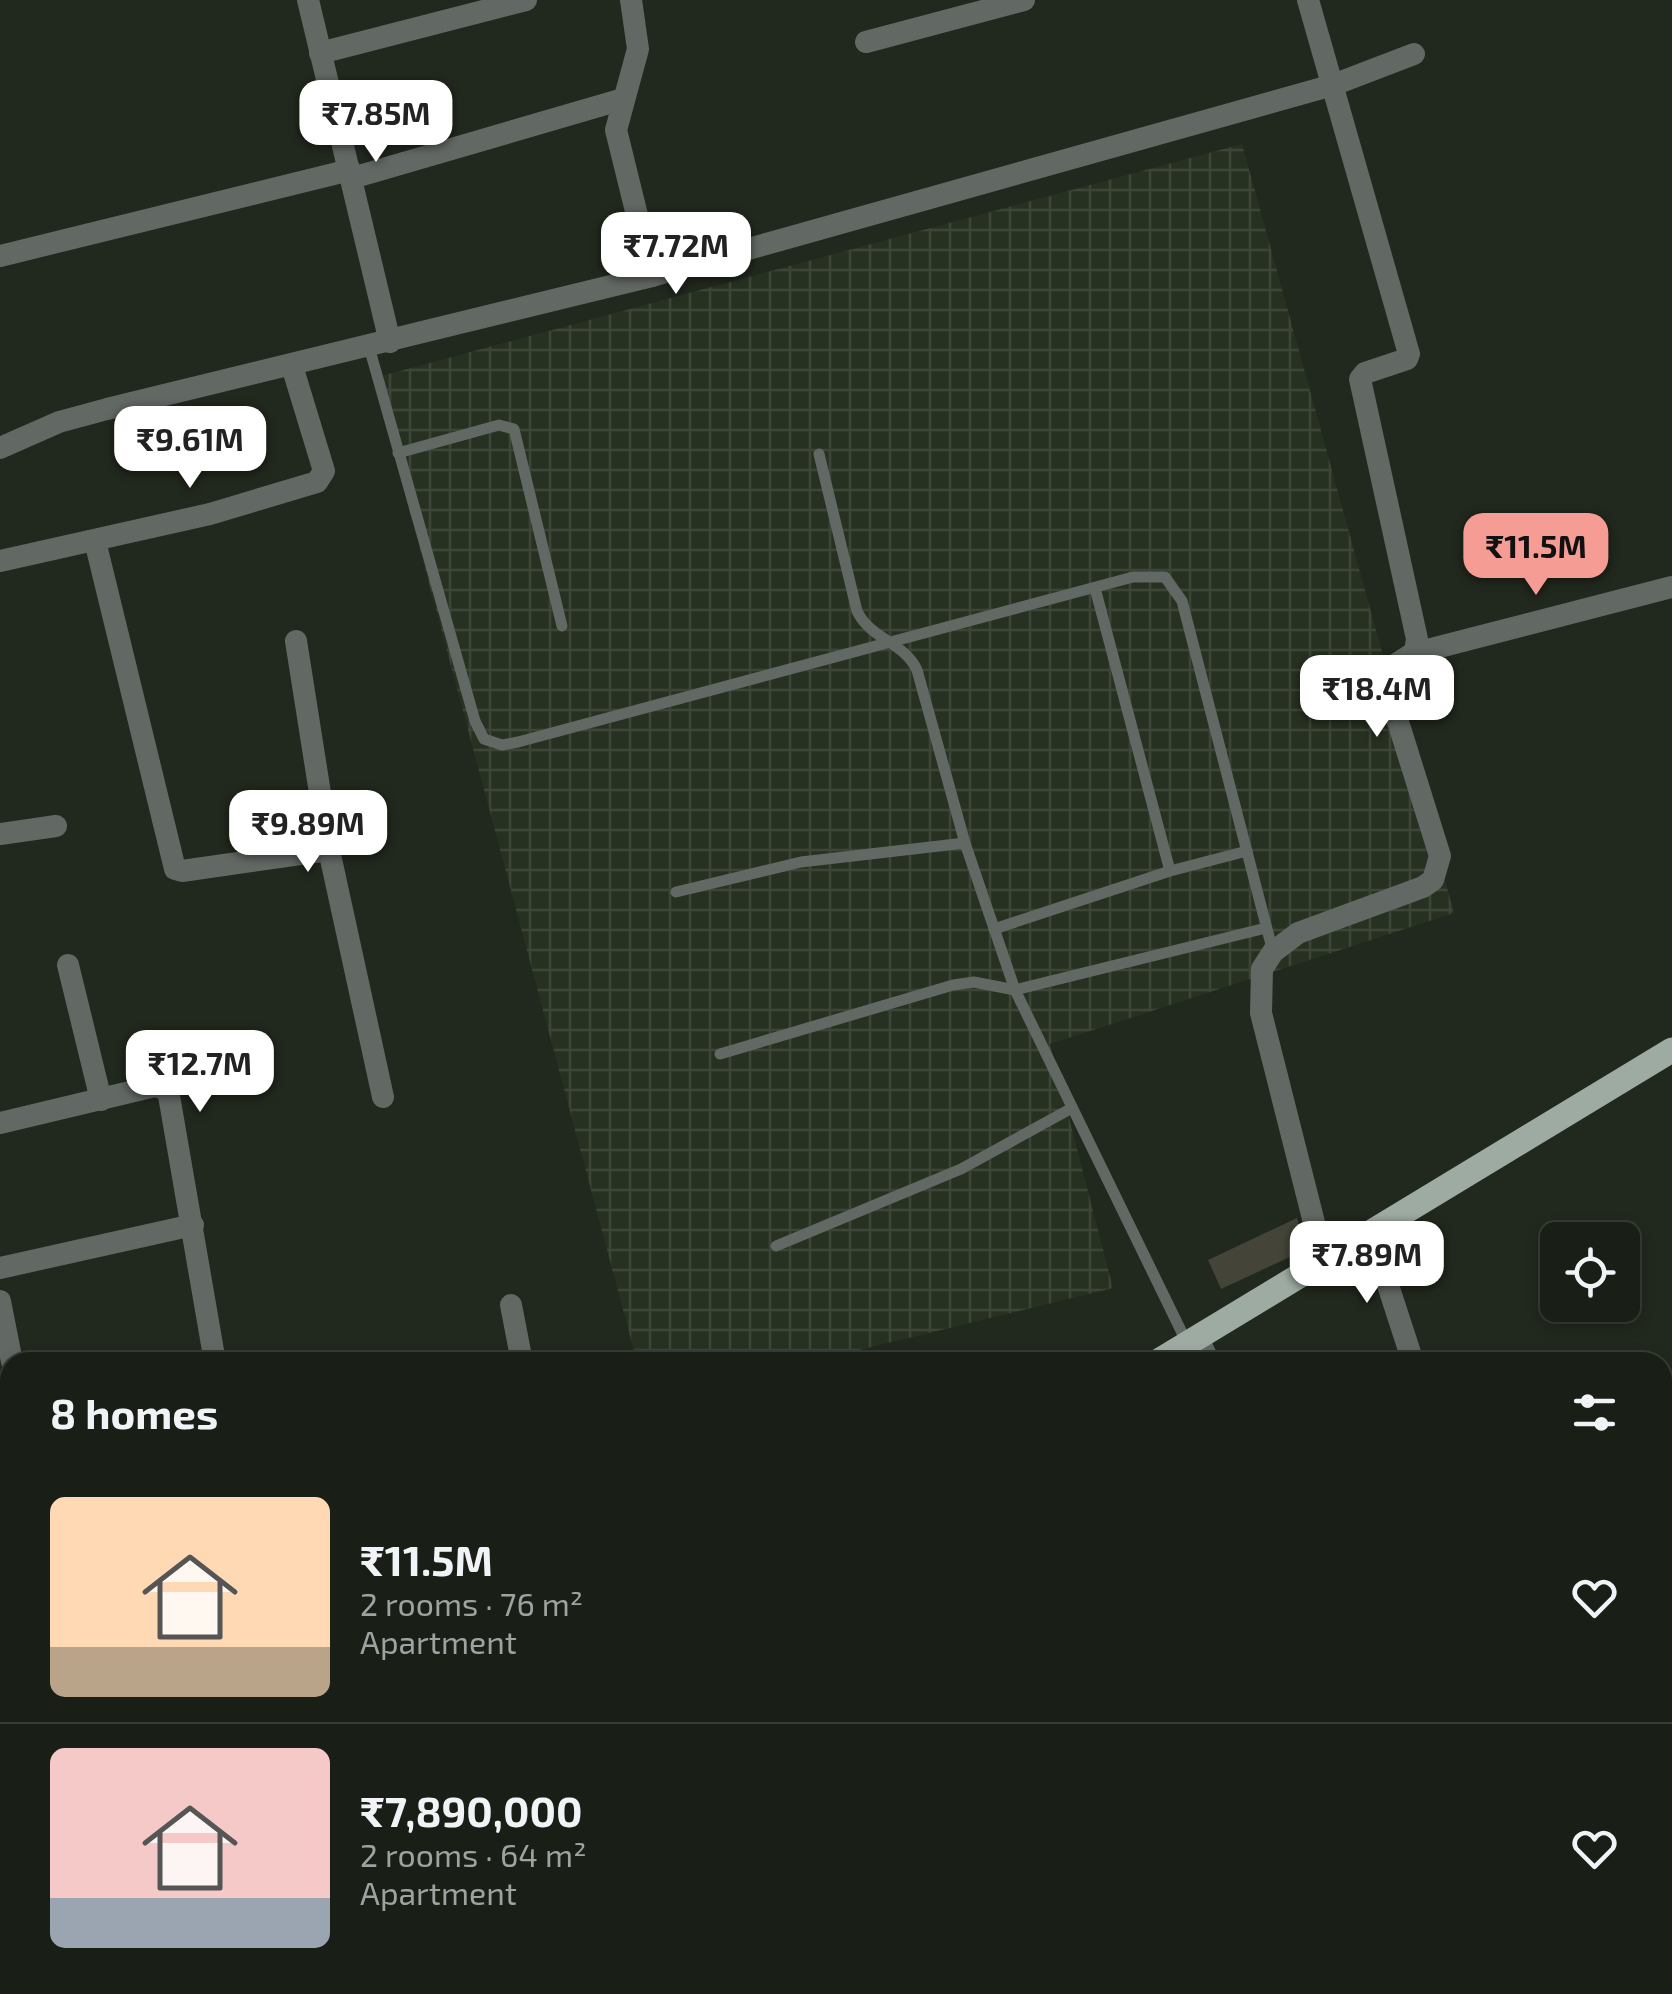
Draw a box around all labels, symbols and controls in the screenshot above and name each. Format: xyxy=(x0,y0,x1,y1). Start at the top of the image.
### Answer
pin: ₹7.85M xyxy=(295,80,457,165)
text: ₹7.85M xyxy=(321,93,431,131)
pin: ₹7.72M xyxy=(595,212,757,297)
text: ₹7.72M xyxy=(623,225,729,263)
pin: ₹9.61M xyxy=(109,406,271,491)
text: ₹9.61M xyxy=(136,419,244,457)
pin: ₹11.5M xyxy=(1455,513,1617,598)
text: ₹11.5M xyxy=(1485,526,1587,564)
pin: ₹18.4M xyxy=(1296,655,1458,740)
text: ₹18.4M xyxy=(1322,668,1432,706)
pin: ₹9.89M xyxy=(227,790,389,875)
text: ₹9.89M xyxy=(251,803,365,841)
pin: ₹12.7M xyxy=(119,1030,281,1115)
text: ₹12.7M xyxy=(148,1043,252,1081)
pin: ₹7.89M xyxy=(1286,1221,1448,1306)
map controls xyxy=(1540,1222,1640,1322)
button: locate xyxy=(1540,1222,1640,1322)
text: ₹7.89M xyxy=(1312,1234,1422,1272)
icon: filters xyxy=(1567,1385,1622,1440)
text: 8 homes xyxy=(50,1387,218,1437)
text: ₹11.5M xyxy=(360,1534,493,1584)
icon: home xyxy=(130,1537,250,1657)
icon: heart xyxy=(1567,1570,1622,1625)
text: 2 rooms · 76 m² xyxy=(360,1584,583,1622)
text: Apartment xyxy=(360,1622,517,1660)
text: ₹7,890,000 xyxy=(360,1785,583,1835)
icon: home xyxy=(130,1788,250,1908)
icon: heart xyxy=(1567,1821,1622,1876)
text: 2 rooms · 64 m² xyxy=(360,1835,586,1873)
text: Apartment xyxy=(360,1873,517,1911)

